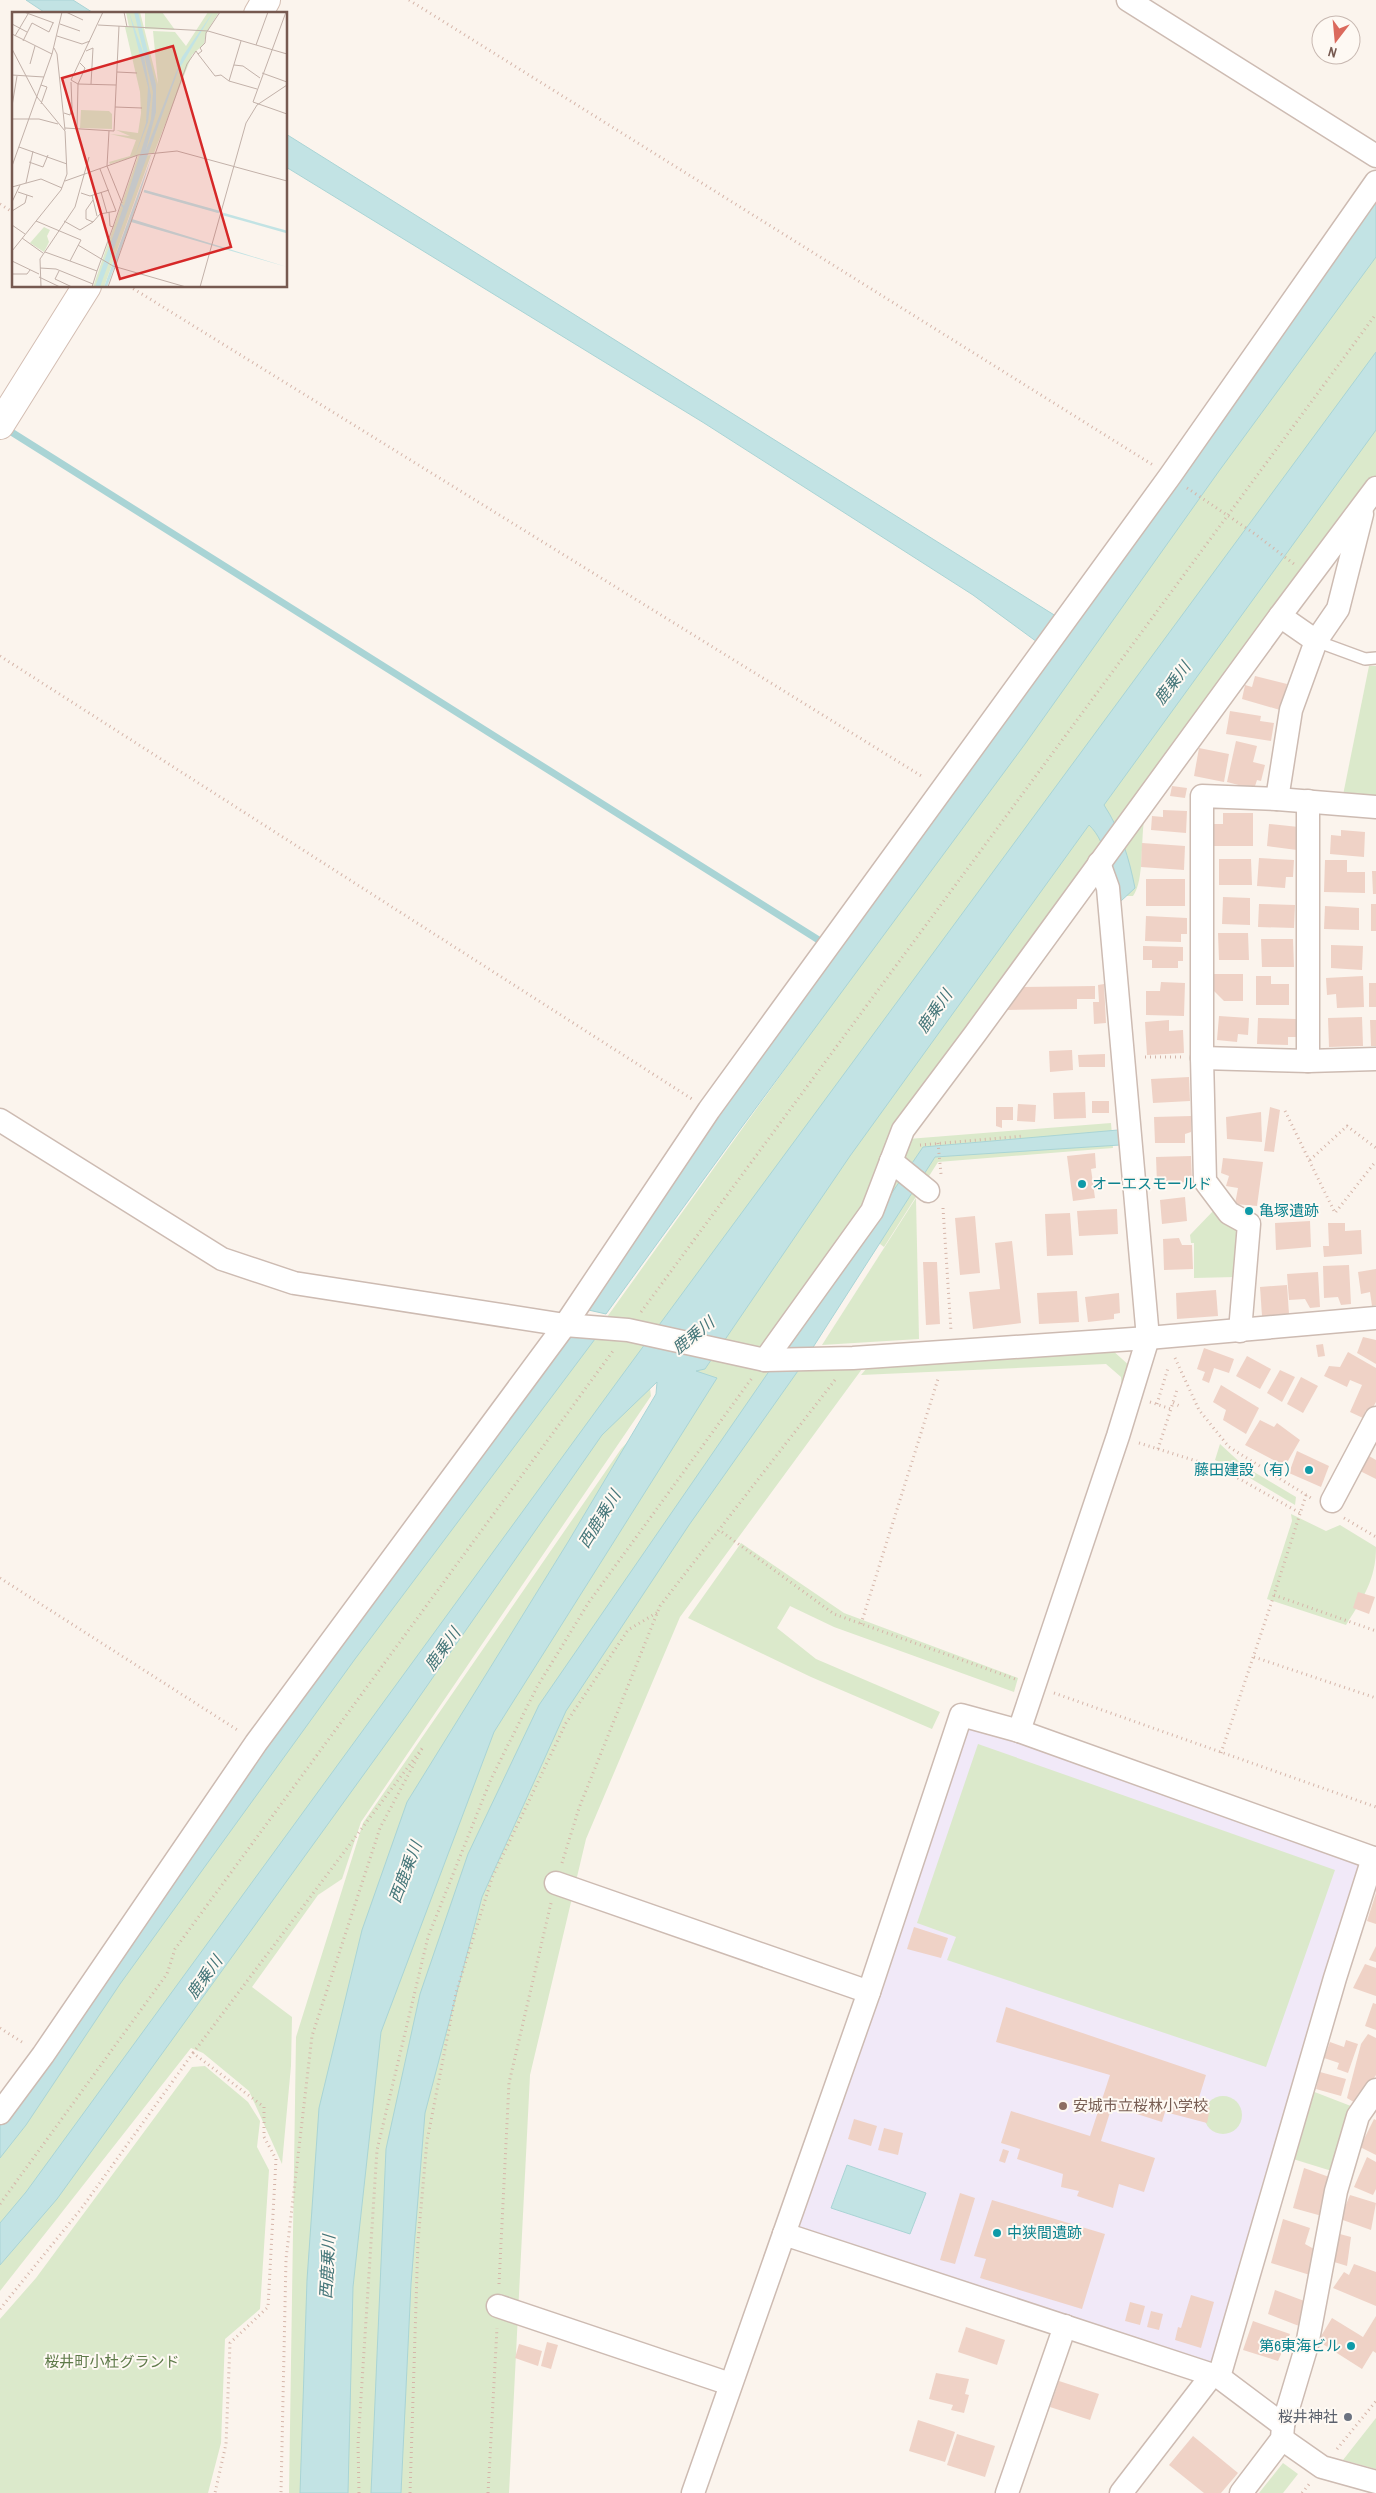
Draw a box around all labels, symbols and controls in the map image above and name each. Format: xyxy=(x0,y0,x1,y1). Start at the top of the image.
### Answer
inset map xyxy=(12,12,288,288)
north arrow xyxy=(1311,15,1361,65)
text: N xyxy=(1326,43,1339,62)
water label: 鹿乗川 xyxy=(1149,656,1196,709)
water label: 鹿乗川 xyxy=(911,983,958,1037)
place label: オーエスモールド xyxy=(1092,1173,1212,1194)
marker: オーエスモールド xyxy=(1076,1178,1088,1190)
place label: 亀塚遺跡 xyxy=(1259,1200,1319,1221)
marker: 亀塚遺跡 xyxy=(1243,1205,1255,1217)
water label: 鹿乗川 xyxy=(667,1310,720,1359)
place label: 藤田建設（有） xyxy=(1194,1459,1299,1480)
marker: 藤田建設（有） xyxy=(1303,1464,1315,1476)
water label: 西鹿乗川 xyxy=(573,1484,626,1552)
water label: 鹿乗川 xyxy=(419,1622,466,1675)
water label: 西鹿乗川 xyxy=(383,1836,427,1906)
water label: 鹿乗川 xyxy=(181,1950,228,2003)
place label: 安城市立桜林小学校 xyxy=(1073,2095,1208,2116)
marker: 安城市立桜林小学校 xyxy=(1057,2100,1069,2112)
place label: 中狭間遺跡 xyxy=(1007,2222,1082,2243)
marker: 中狭間遺跡 xyxy=(991,2227,1003,2239)
water label: 西鹿乗川 xyxy=(314,2232,340,2300)
place label: 第6東海ビル xyxy=(1259,2335,1341,2356)
marker: 第6東海ビル xyxy=(1345,2340,1357,2352)
park label: 桜井町小杜グランド xyxy=(44,2351,180,2372)
place label: 桜井神社 xyxy=(1278,2406,1338,2427)
marker: 桜井神社 xyxy=(1342,2411,1354,2423)

